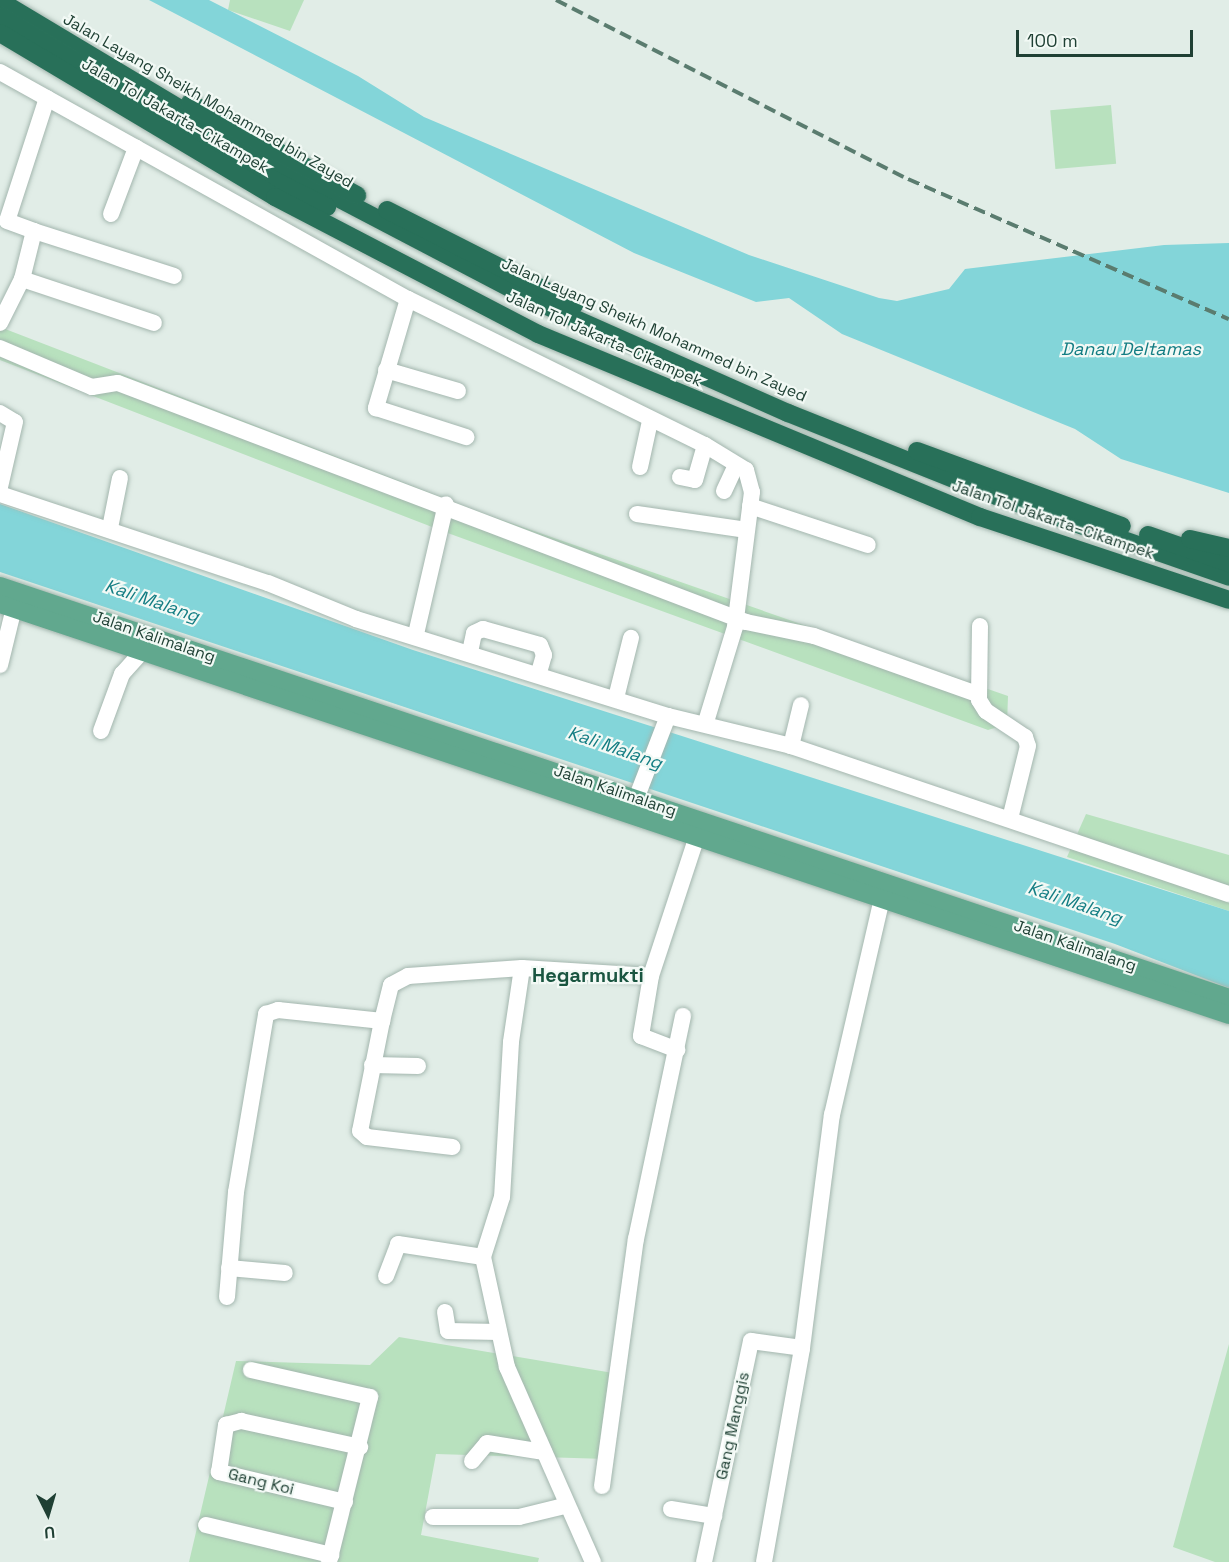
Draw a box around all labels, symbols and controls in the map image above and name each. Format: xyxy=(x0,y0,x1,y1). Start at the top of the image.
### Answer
street label: Jalan Layang Sheikh Mohammed bin Zayed xyxy=(59,10,357,192)
scale bar xyxy=(1019,18,1196,56)
text: 100 m xyxy=(1027,29,1078,52)
street label: Jalan Tol Jakarta–Cikampek xyxy=(78,54,272,178)
street label: Jalan Layang Sheikh Mohammed bin Zayed xyxy=(499,254,809,406)
street label: Jalan Tol Jakarta–Cikampek xyxy=(503,287,705,391)
water label: Danau Deltamas xyxy=(1061,338,1201,360)
street label: Jalan Tol Jakarta–Cikampek xyxy=(949,476,1157,564)
water label: Kali Malang xyxy=(102,575,202,627)
street label: Jalan Kalimalang xyxy=(90,607,218,667)
water label: Kali Malang xyxy=(565,722,665,774)
street label: Jalan Kalimalang xyxy=(551,761,679,821)
water label: Kali Malang xyxy=(1025,877,1125,929)
street label: Jalan Kalimalang xyxy=(1011,916,1139,976)
district label: Hegarmukti xyxy=(532,963,644,987)
street label: Gang Manggis xyxy=(712,1370,754,1482)
street label: Gang Koi xyxy=(226,1465,296,1499)
north arrow xyxy=(18,1484,78,1544)
text: U xyxy=(43,1521,56,1543)

